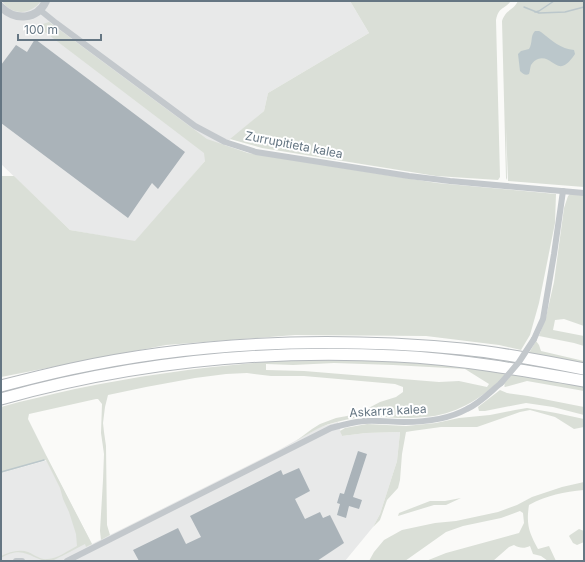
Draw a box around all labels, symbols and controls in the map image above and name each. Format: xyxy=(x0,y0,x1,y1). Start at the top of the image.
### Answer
scale bar xyxy=(18,16,101,42)
text: 100 m xyxy=(24,22,58,37)
street label: Zurrupitieta kalea xyxy=(244,128,344,161)
street label: Askarra kalea xyxy=(349,401,427,420)

